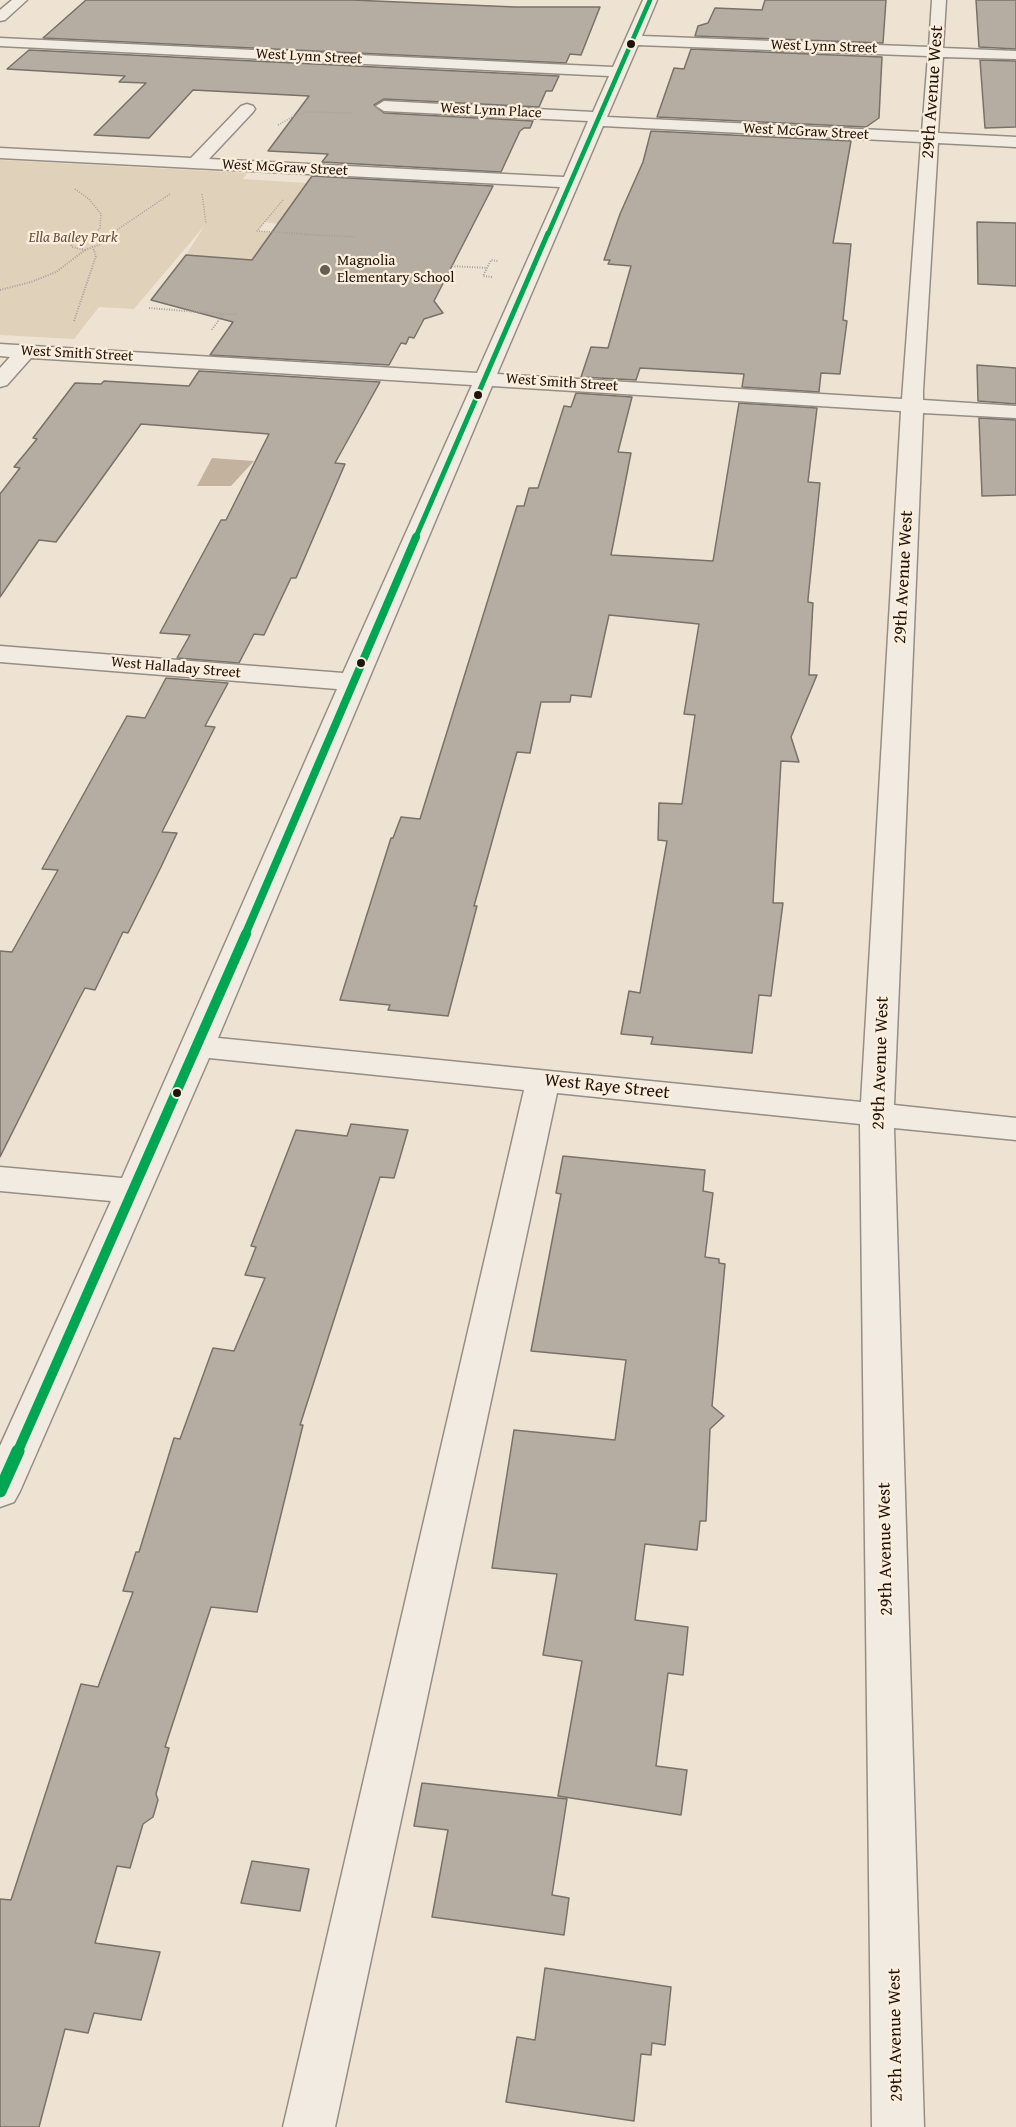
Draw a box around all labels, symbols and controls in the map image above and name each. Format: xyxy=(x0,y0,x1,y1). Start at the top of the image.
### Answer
street label: 29th Avenue West xyxy=(918,25,948,159)
street label: West Lynn Street xyxy=(770,36,878,58)
unlabelled marker xyxy=(625,38,637,50)
street label: West Lynn Street xyxy=(255,45,363,69)
street label: West Lynn Place xyxy=(440,99,542,123)
street label: West McGraw Street xyxy=(742,120,870,144)
street label: West McGraw Street xyxy=(221,156,349,180)
park label: Ella Bailey Park xyxy=(28,229,118,247)
place label: Magnolia Elementary School xyxy=(337,252,455,287)
marker: Magnolia Elementary School xyxy=(318,263,332,277)
street label: West Smith Street xyxy=(20,342,134,366)
street label: West Smith Street xyxy=(505,370,619,396)
unlabelled marker xyxy=(472,389,484,401)
street label: 29th Avenue West xyxy=(890,510,918,644)
street label: West Halladay Street xyxy=(110,653,242,683)
unlabelled marker xyxy=(355,657,367,669)
street label: 29th Avenue West xyxy=(868,996,894,1130)
street label: West Raye Street xyxy=(543,1070,671,1104)
unlabelled marker xyxy=(171,1087,183,1099)
street label: 29th Avenue West xyxy=(874,1482,898,1616)
street label: 29th Avenue West xyxy=(884,1968,908,2102)

